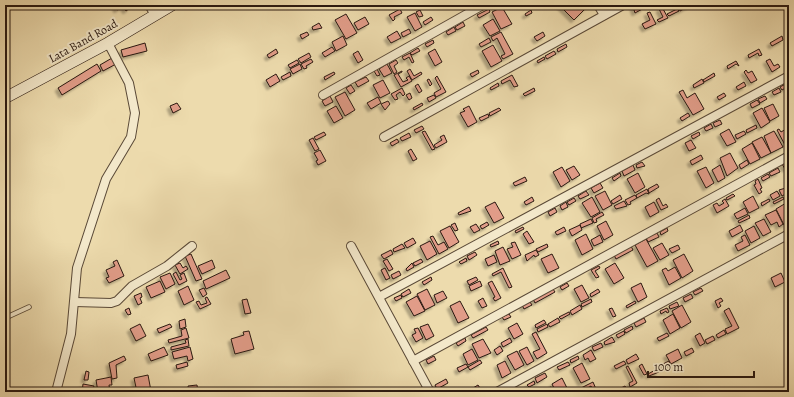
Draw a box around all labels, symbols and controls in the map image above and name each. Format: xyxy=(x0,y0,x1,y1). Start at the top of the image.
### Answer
street label: Lata Band Road xyxy=(46,15,121,67)
scale bar xyxy=(648,353,754,379)
text: 100 m xyxy=(654,359,683,375)

